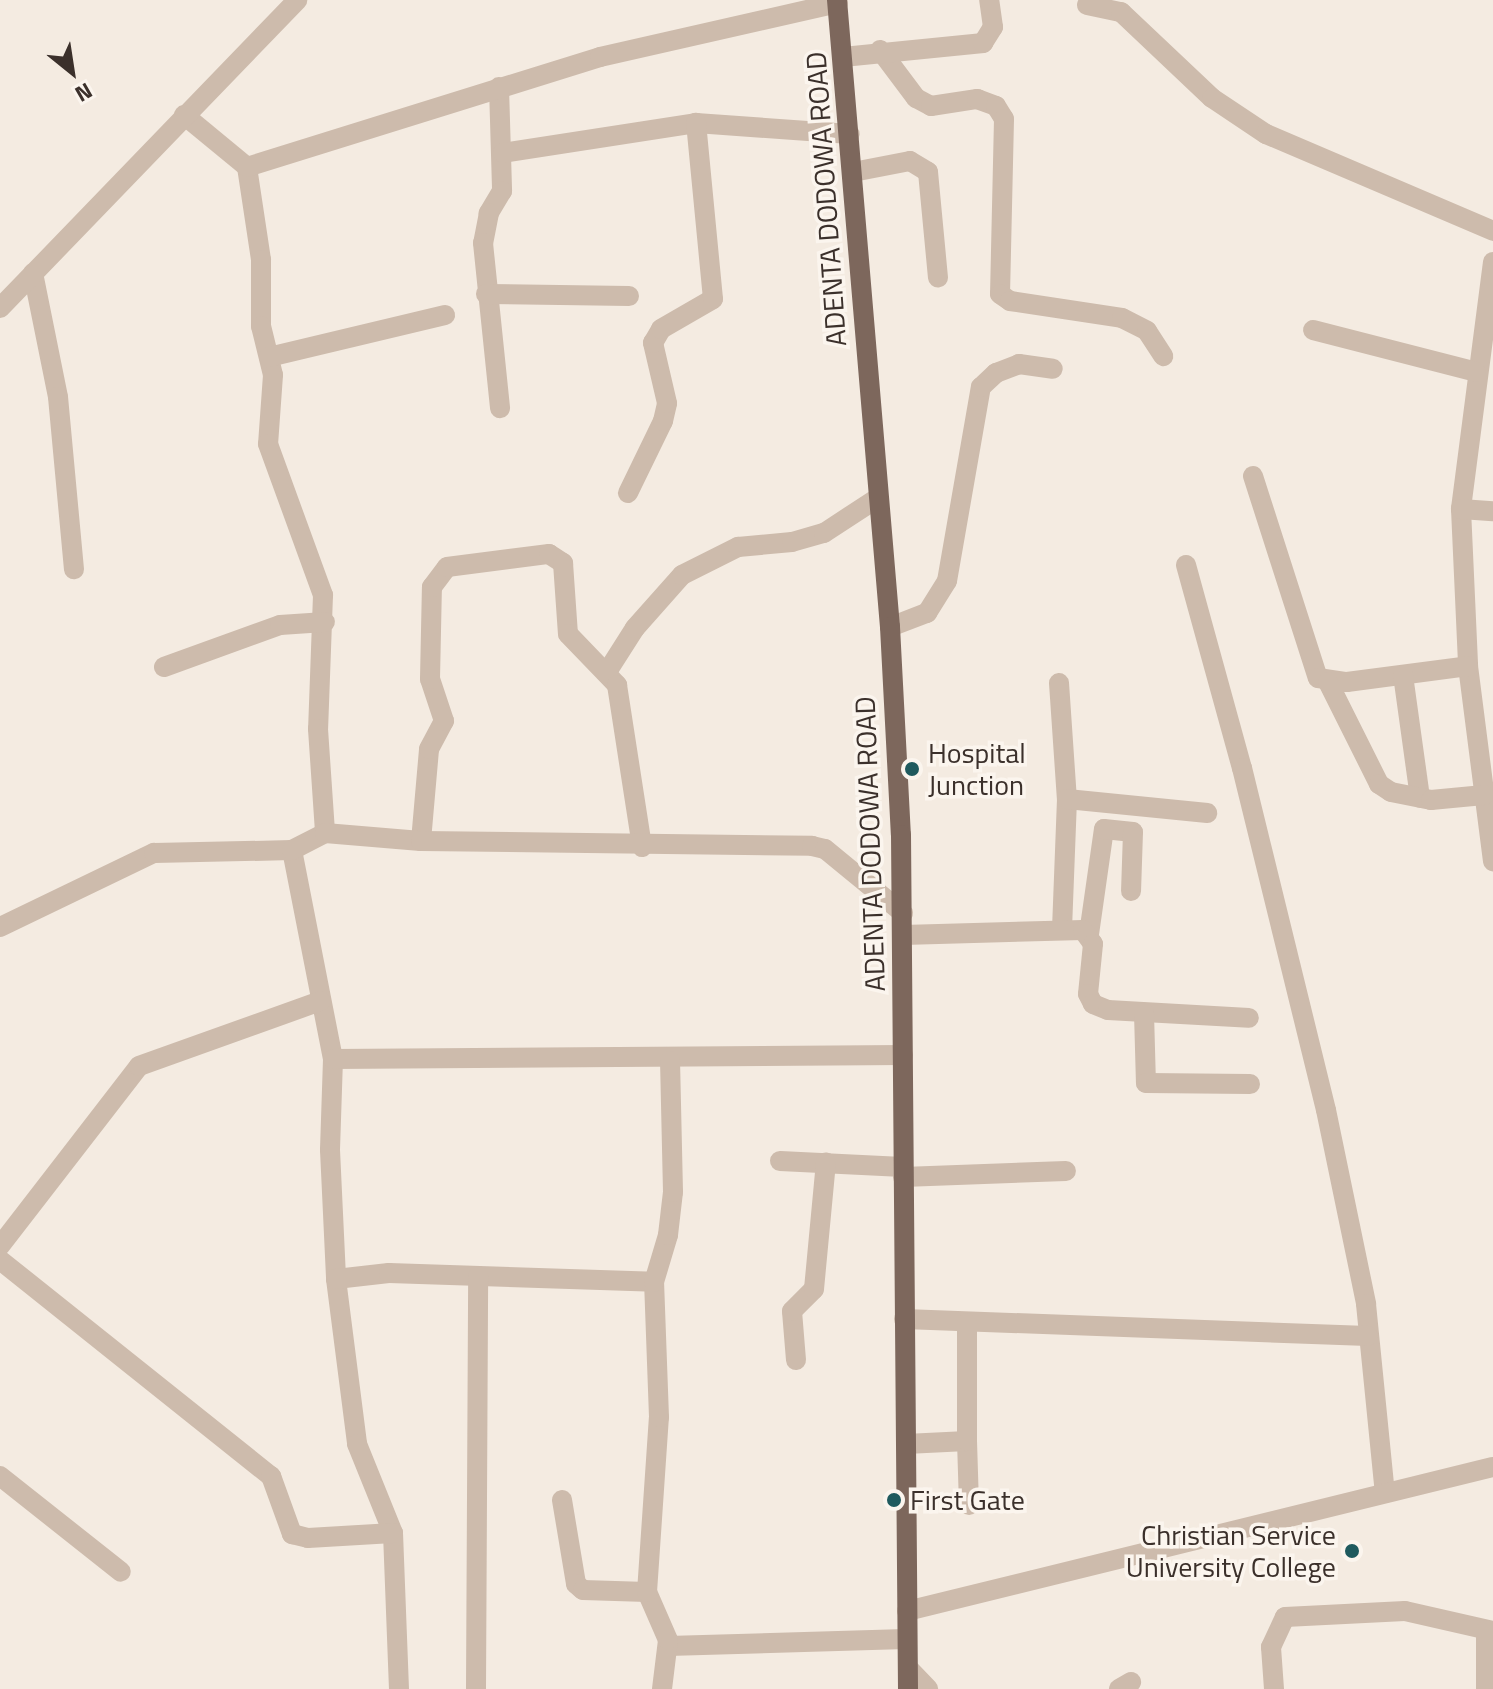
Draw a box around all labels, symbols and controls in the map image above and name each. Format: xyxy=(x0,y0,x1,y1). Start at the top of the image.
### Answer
north arrow xyxy=(32,32,112,112)
street label: ADENTA DODOWA ROAD xyxy=(799,50,853,348)
text: N xyxy=(69,74,99,111)
street label: ADENTA DODOWA ROAD xyxy=(848,696,892,992)
place label: Hospital Junction xyxy=(928,736,1026,802)
marker: Hospital Junction xyxy=(903,760,921,778)
place label: First Gate xyxy=(910,1483,1025,1517)
marker: First Gate xyxy=(885,1491,903,1509)
place label: Christian Service University College xyxy=(1126,1518,1336,1584)
marker: Christian Service University College xyxy=(1343,1542,1361,1560)

